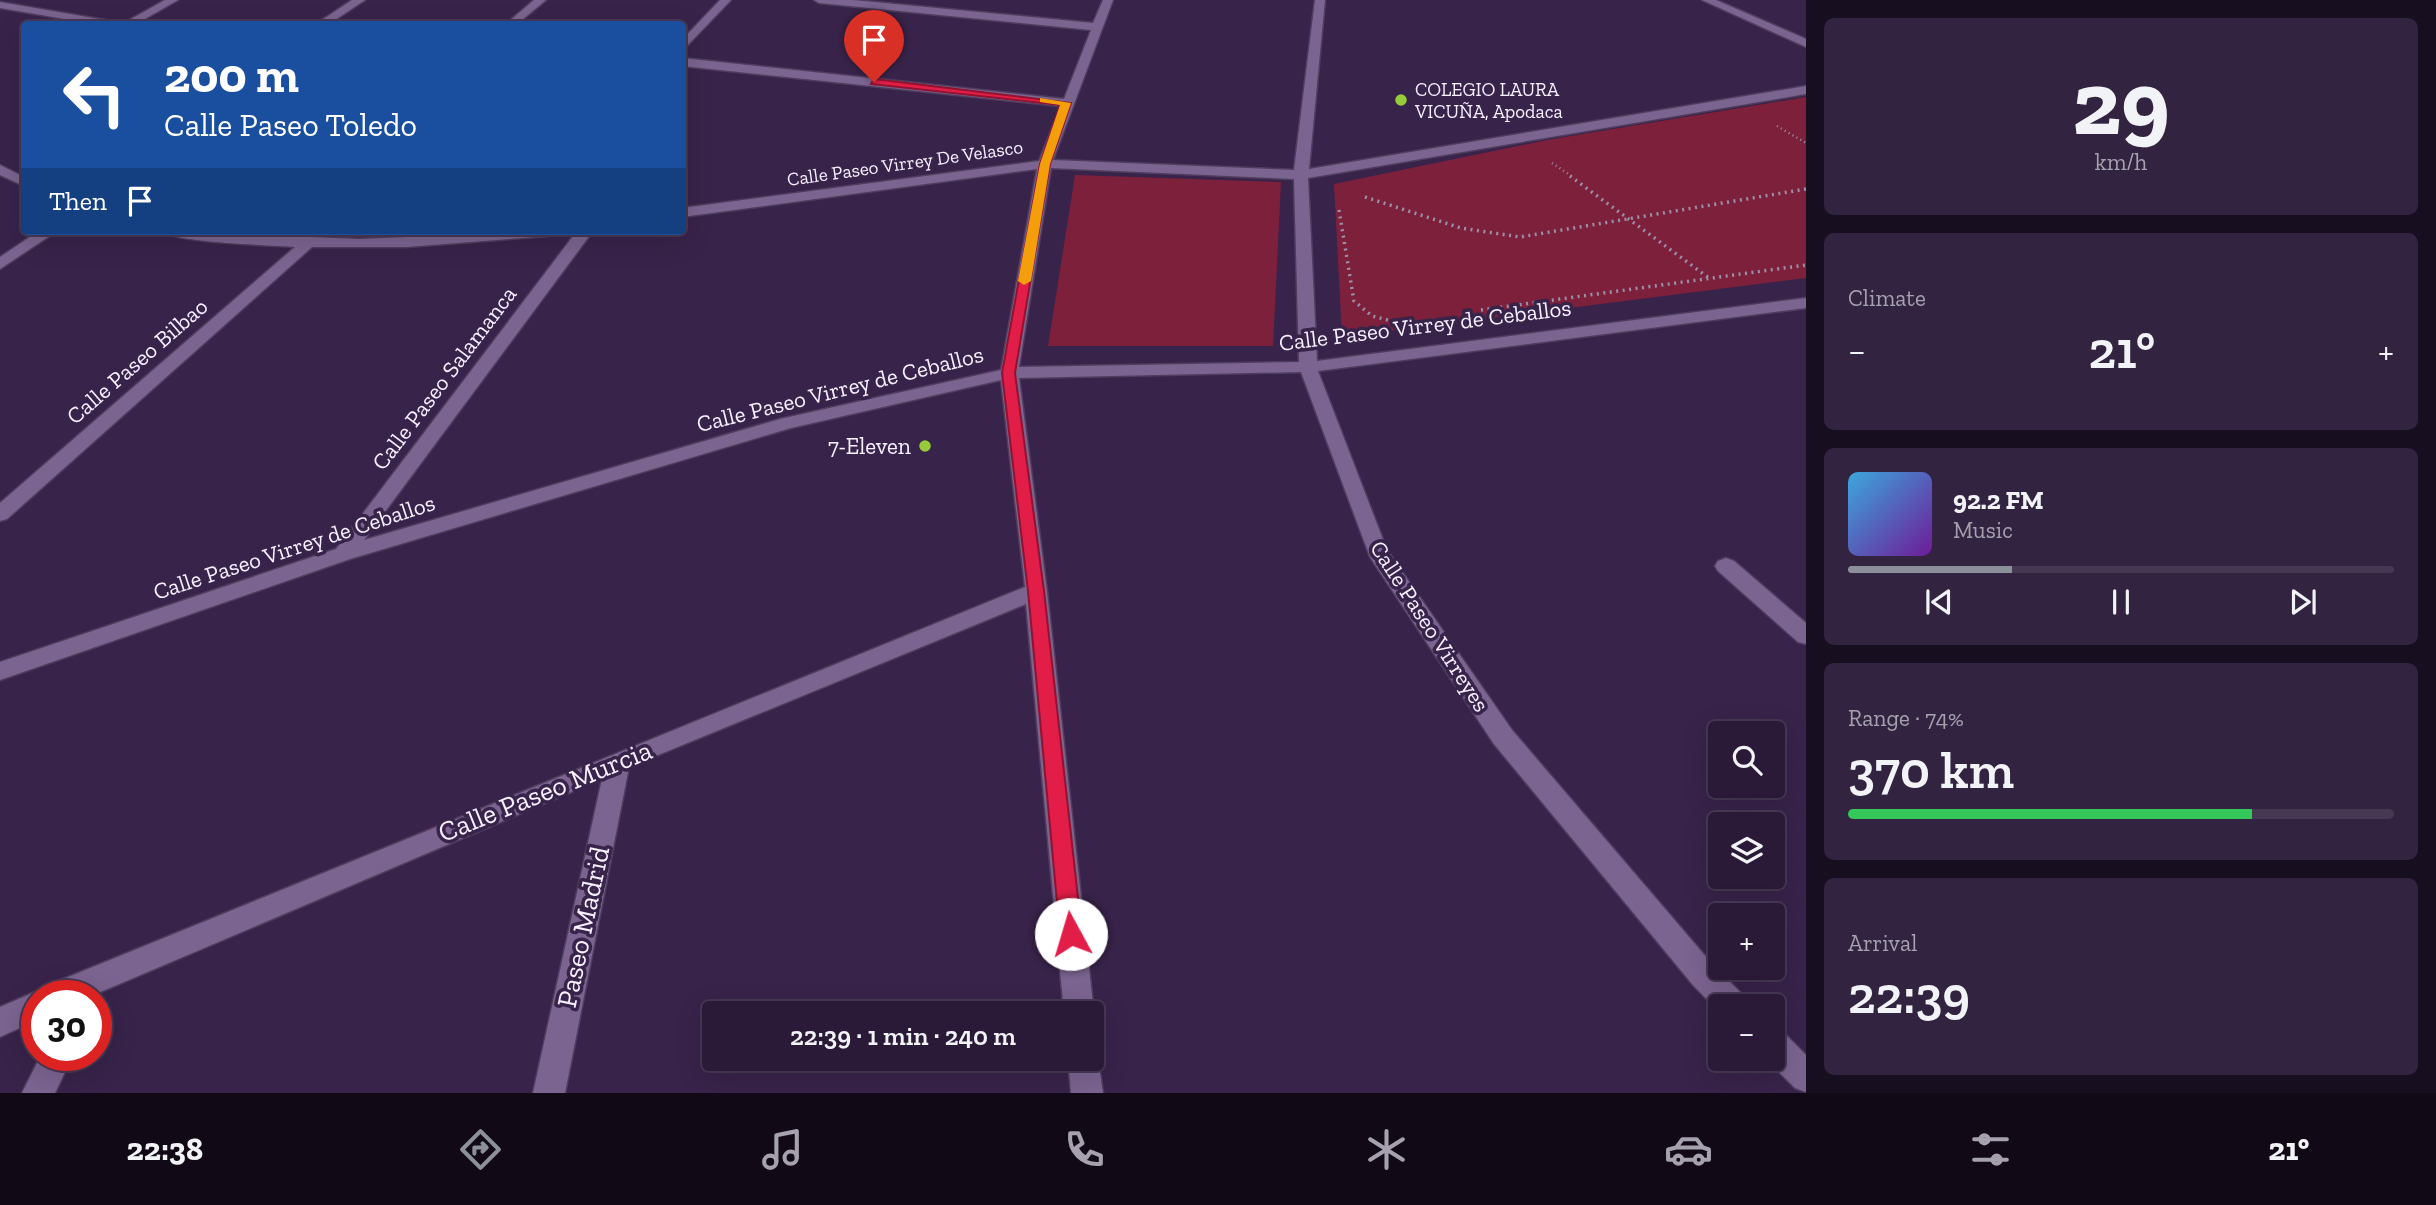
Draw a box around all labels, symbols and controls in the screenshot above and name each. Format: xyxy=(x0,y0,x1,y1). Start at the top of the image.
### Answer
pin xyxy=(844,10,904,82)
icon: arrive xyxy=(855,21,893,59)
text: 200 m xyxy=(164,46,299,105)
text: 29 xyxy=(2072,48,2170,157)
icon: left xyxy=(49,49,140,140)
place label: COLEGIO LAURA VICUÑA, Apodaca xyxy=(1414,78,1563,123)
marker: COLEGIO LAURA VICUÑA, Apodaca xyxy=(1393,92,1409,108)
text: Calle Paseo Toledo xyxy=(164,106,417,144)
street label: Calle Paseo Virrey De Velasco xyxy=(786,135,1025,191)
text: km/h xyxy=(2095,148,2147,176)
icon: arrive xyxy=(121,182,159,220)
text: Then xyxy=(49,185,107,217)
street label: Calle Paseo Salamanca xyxy=(366,281,522,475)
text: Climate xyxy=(1848,284,1926,312)
street label: Calle Paseo Bilbao xyxy=(61,292,213,430)
street label: Calle Paseo Virrey de Ceballos xyxy=(1277,293,1573,357)
text: 21° xyxy=(2089,319,2155,381)
text: − xyxy=(1848,328,1866,374)
text: + xyxy=(2378,328,2394,374)
street label: Calle Paseo Virrey de Ceballos xyxy=(694,340,986,438)
place label: 7-Eleven xyxy=(828,432,911,460)
marker: 7-Eleven xyxy=(917,438,933,454)
text: 92.2 FM xyxy=(1953,484,2044,516)
street label: Calle Paseo Virrey de Ceballos xyxy=(150,488,438,606)
text: Music xyxy=(1953,516,2013,544)
street label: Calle Paseo Virreyes xyxy=(1364,535,1496,717)
icon: previous xyxy=(1920,583,1958,621)
icon: pause xyxy=(2102,583,2140,621)
icon: next xyxy=(2284,583,2322,621)
text: Range · 74% xyxy=(1848,704,1964,732)
map controls xyxy=(1708,721,1785,1071)
button: search xyxy=(1708,721,1785,798)
street label: Calle Paseo Murcia xyxy=(433,733,657,849)
text: 370 km xyxy=(1848,739,2014,801)
button: layers xyxy=(1708,812,1785,889)
street label: Paseo Madrid xyxy=(550,843,616,1011)
position arrow xyxy=(1034,897,1108,971)
button: + xyxy=(1708,903,1785,980)
text: Arrival xyxy=(1848,929,1917,957)
text: 22:39 xyxy=(1848,964,1970,1026)
speed limit sign: 30 xyxy=(21,980,112,1071)
button: − xyxy=(1708,994,1785,1071)
text: 22:39 · 1 min · 240 m xyxy=(790,1020,1016,1052)
icon: directions xyxy=(456,1125,505,1174)
icon: music xyxy=(758,1125,807,1174)
icon: phone xyxy=(1060,1125,1109,1174)
icon: climate xyxy=(1362,1125,1411,1174)
icon: car xyxy=(1664,1125,1713,1174)
icon: filters xyxy=(1966,1125,2015,1174)
text: 22:38 xyxy=(127,1130,203,1168)
text: 21° xyxy=(2268,1130,2309,1168)

